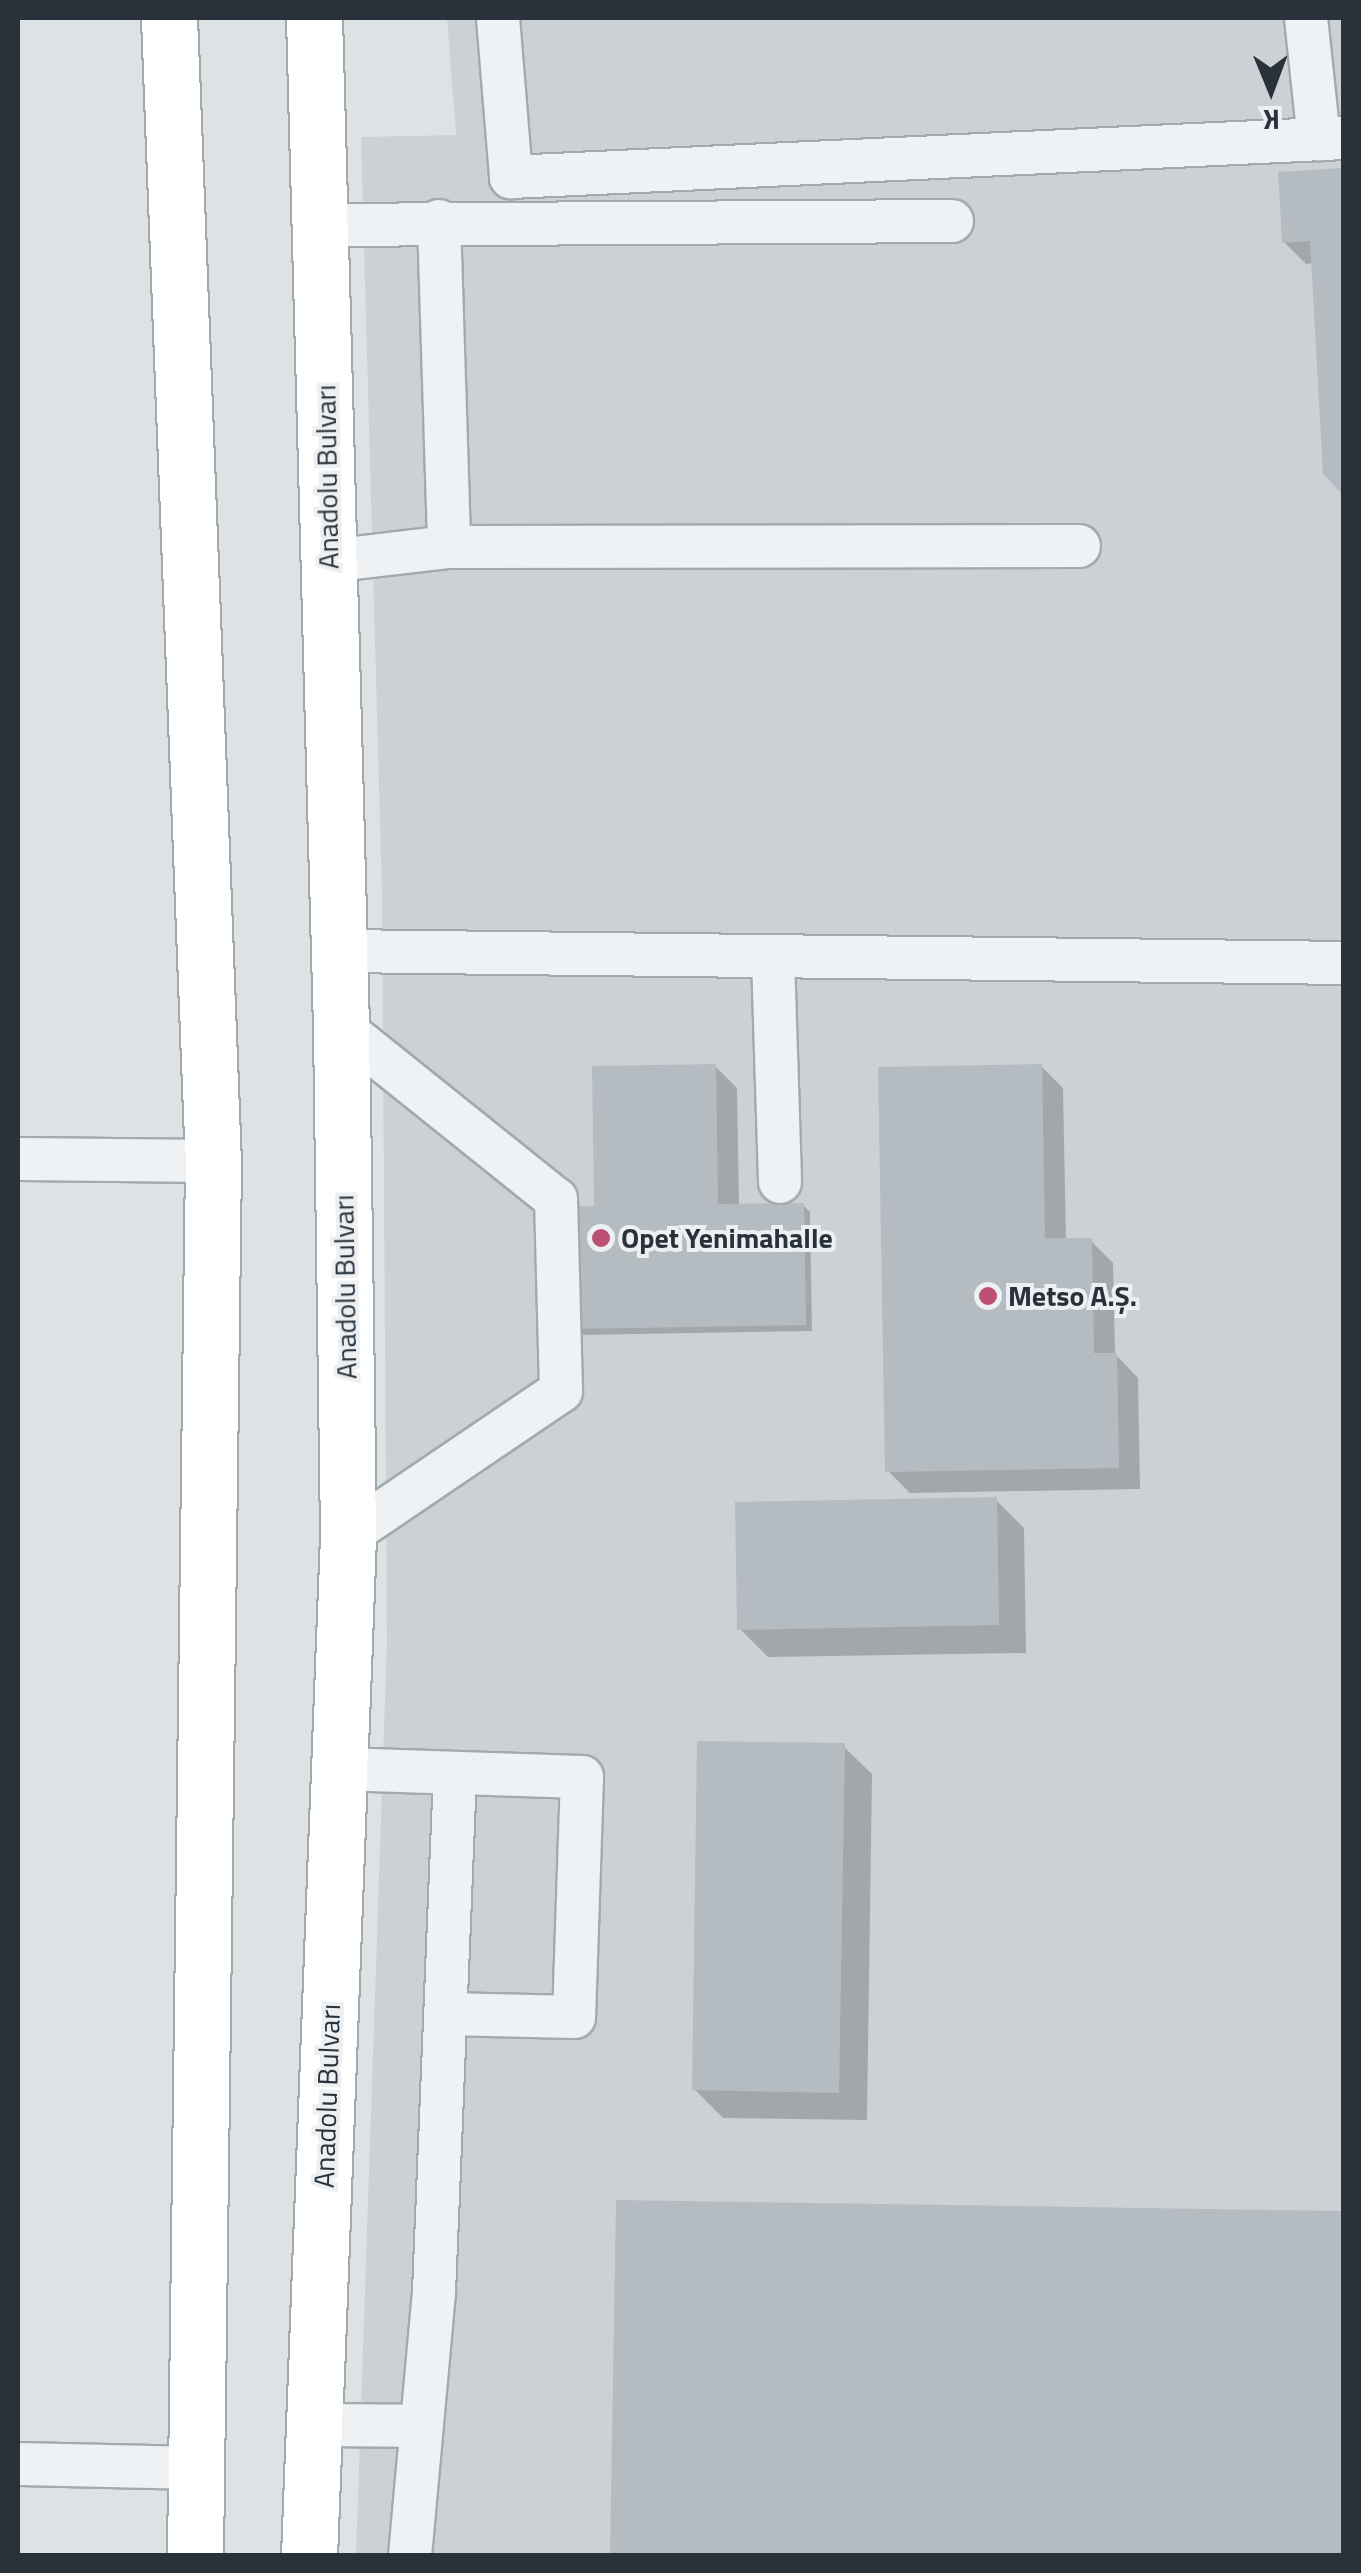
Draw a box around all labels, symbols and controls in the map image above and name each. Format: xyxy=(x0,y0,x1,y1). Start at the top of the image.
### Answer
north arrow xyxy=(1221,40,1321,140)
text: K xyxy=(1263,99,1280,142)
street label: Anadolu Bulvarı xyxy=(309,384,345,570)
street label: Anadolu Bulvarı xyxy=(327,1194,363,1380)
place label: Opet Yenimahalle xyxy=(621,1221,833,1255)
marker: Opet Yenimahalle xyxy=(590,1227,612,1249)
place label: Metso A.Ş. xyxy=(1008,1279,1137,1313)
marker: Metso A.Ş. xyxy=(977,1285,999,1307)
street label: Anadolu Bulvarı xyxy=(307,2003,347,2189)

